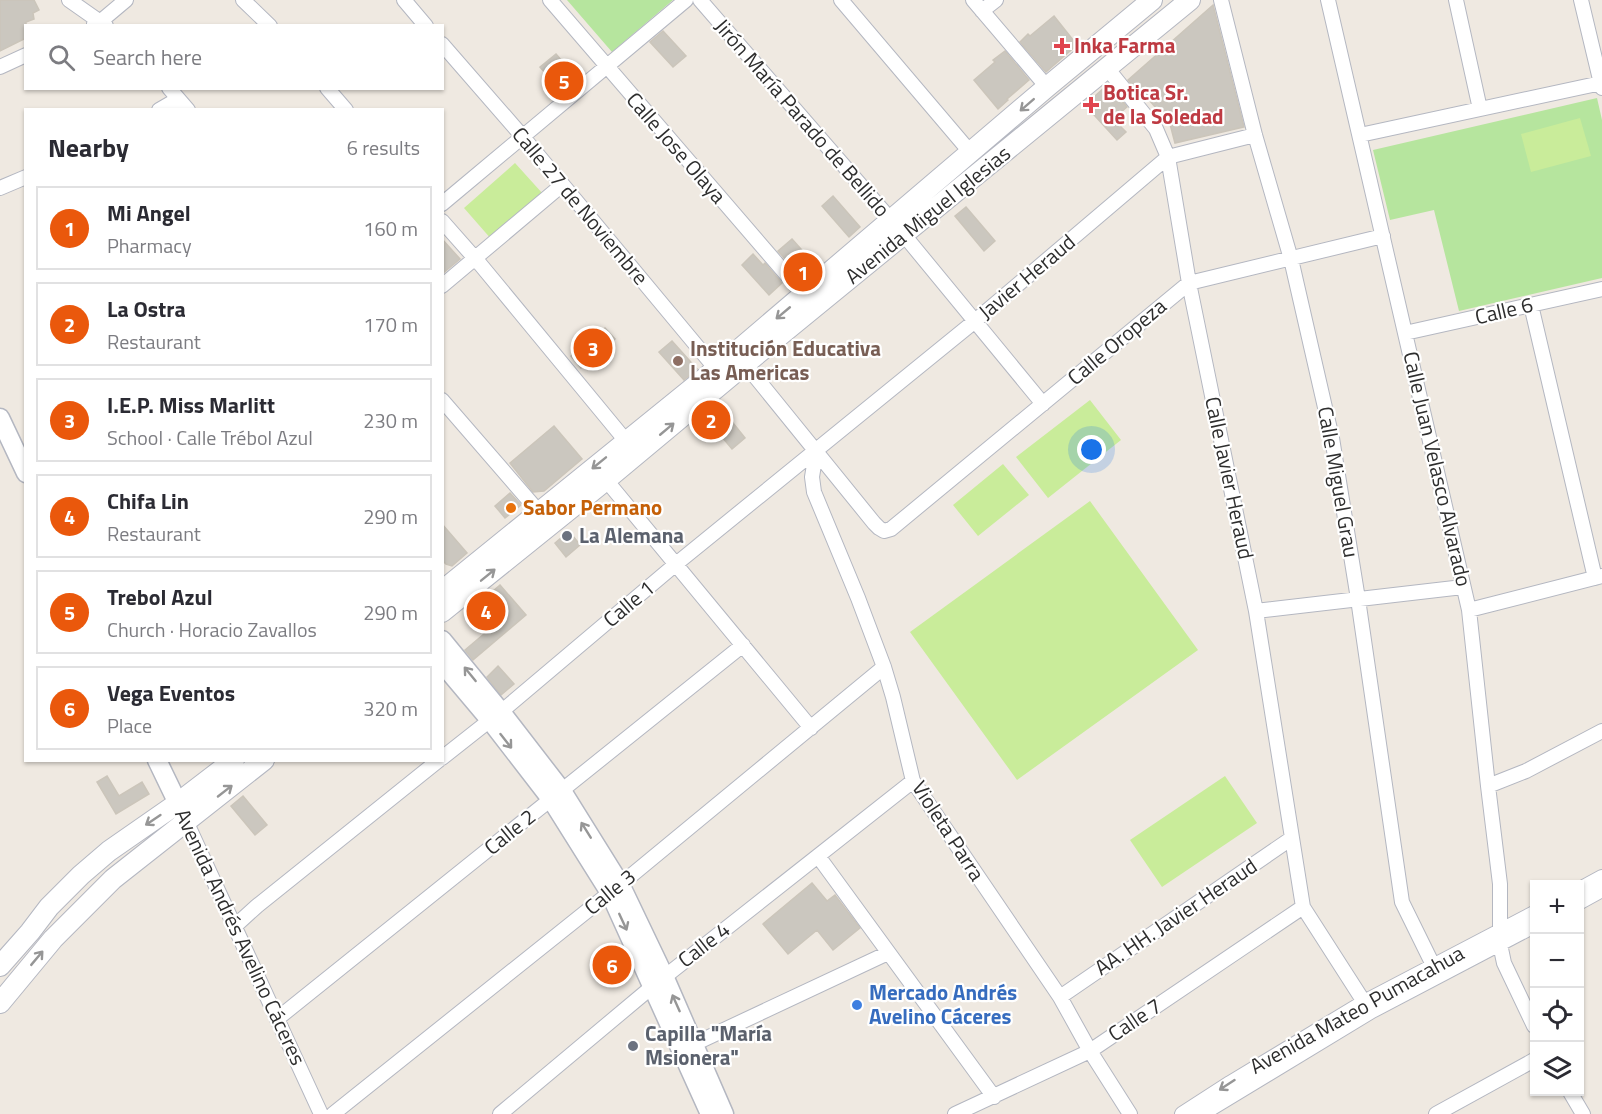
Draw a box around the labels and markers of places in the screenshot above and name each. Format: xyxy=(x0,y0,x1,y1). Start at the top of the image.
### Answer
place label: Inka Farma xyxy=(1074,29,1176,61)
marker: Inka Farma xyxy=(1055,39,1069,53)
pin: 5 xyxy=(544,58,584,104)
place label: Botica Sr. de la Soledad xyxy=(1103,76,1224,132)
marker: Botica Sr. de la Soledad xyxy=(1084,98,1098,112)
pin: 1 xyxy=(784,250,822,294)
pin: 3 xyxy=(574,326,612,370)
place label: Institución Educativa Las Americas xyxy=(690,332,881,388)
marker: Institución Educativa Las Americas xyxy=(671,354,685,368)
pin: 2 xyxy=(692,398,730,442)
place label: Sabor Permano xyxy=(523,491,662,523)
marker: Sabor Permano xyxy=(504,501,518,515)
place label: La Alemana xyxy=(579,519,684,551)
marker: La Alemana xyxy=(560,529,574,543)
pin: 4 xyxy=(466,588,506,634)
pin: 6 xyxy=(592,942,632,988)
place label: Mercado Andrés Avelino Cáceres xyxy=(869,976,1017,1032)
marker: Mercado Andrés Avelino Cáceres xyxy=(850,998,864,1012)
place label: Capilla "María Msionera" xyxy=(645,1017,772,1073)
marker: Capilla "María Msionera" xyxy=(626,1039,640,1053)

